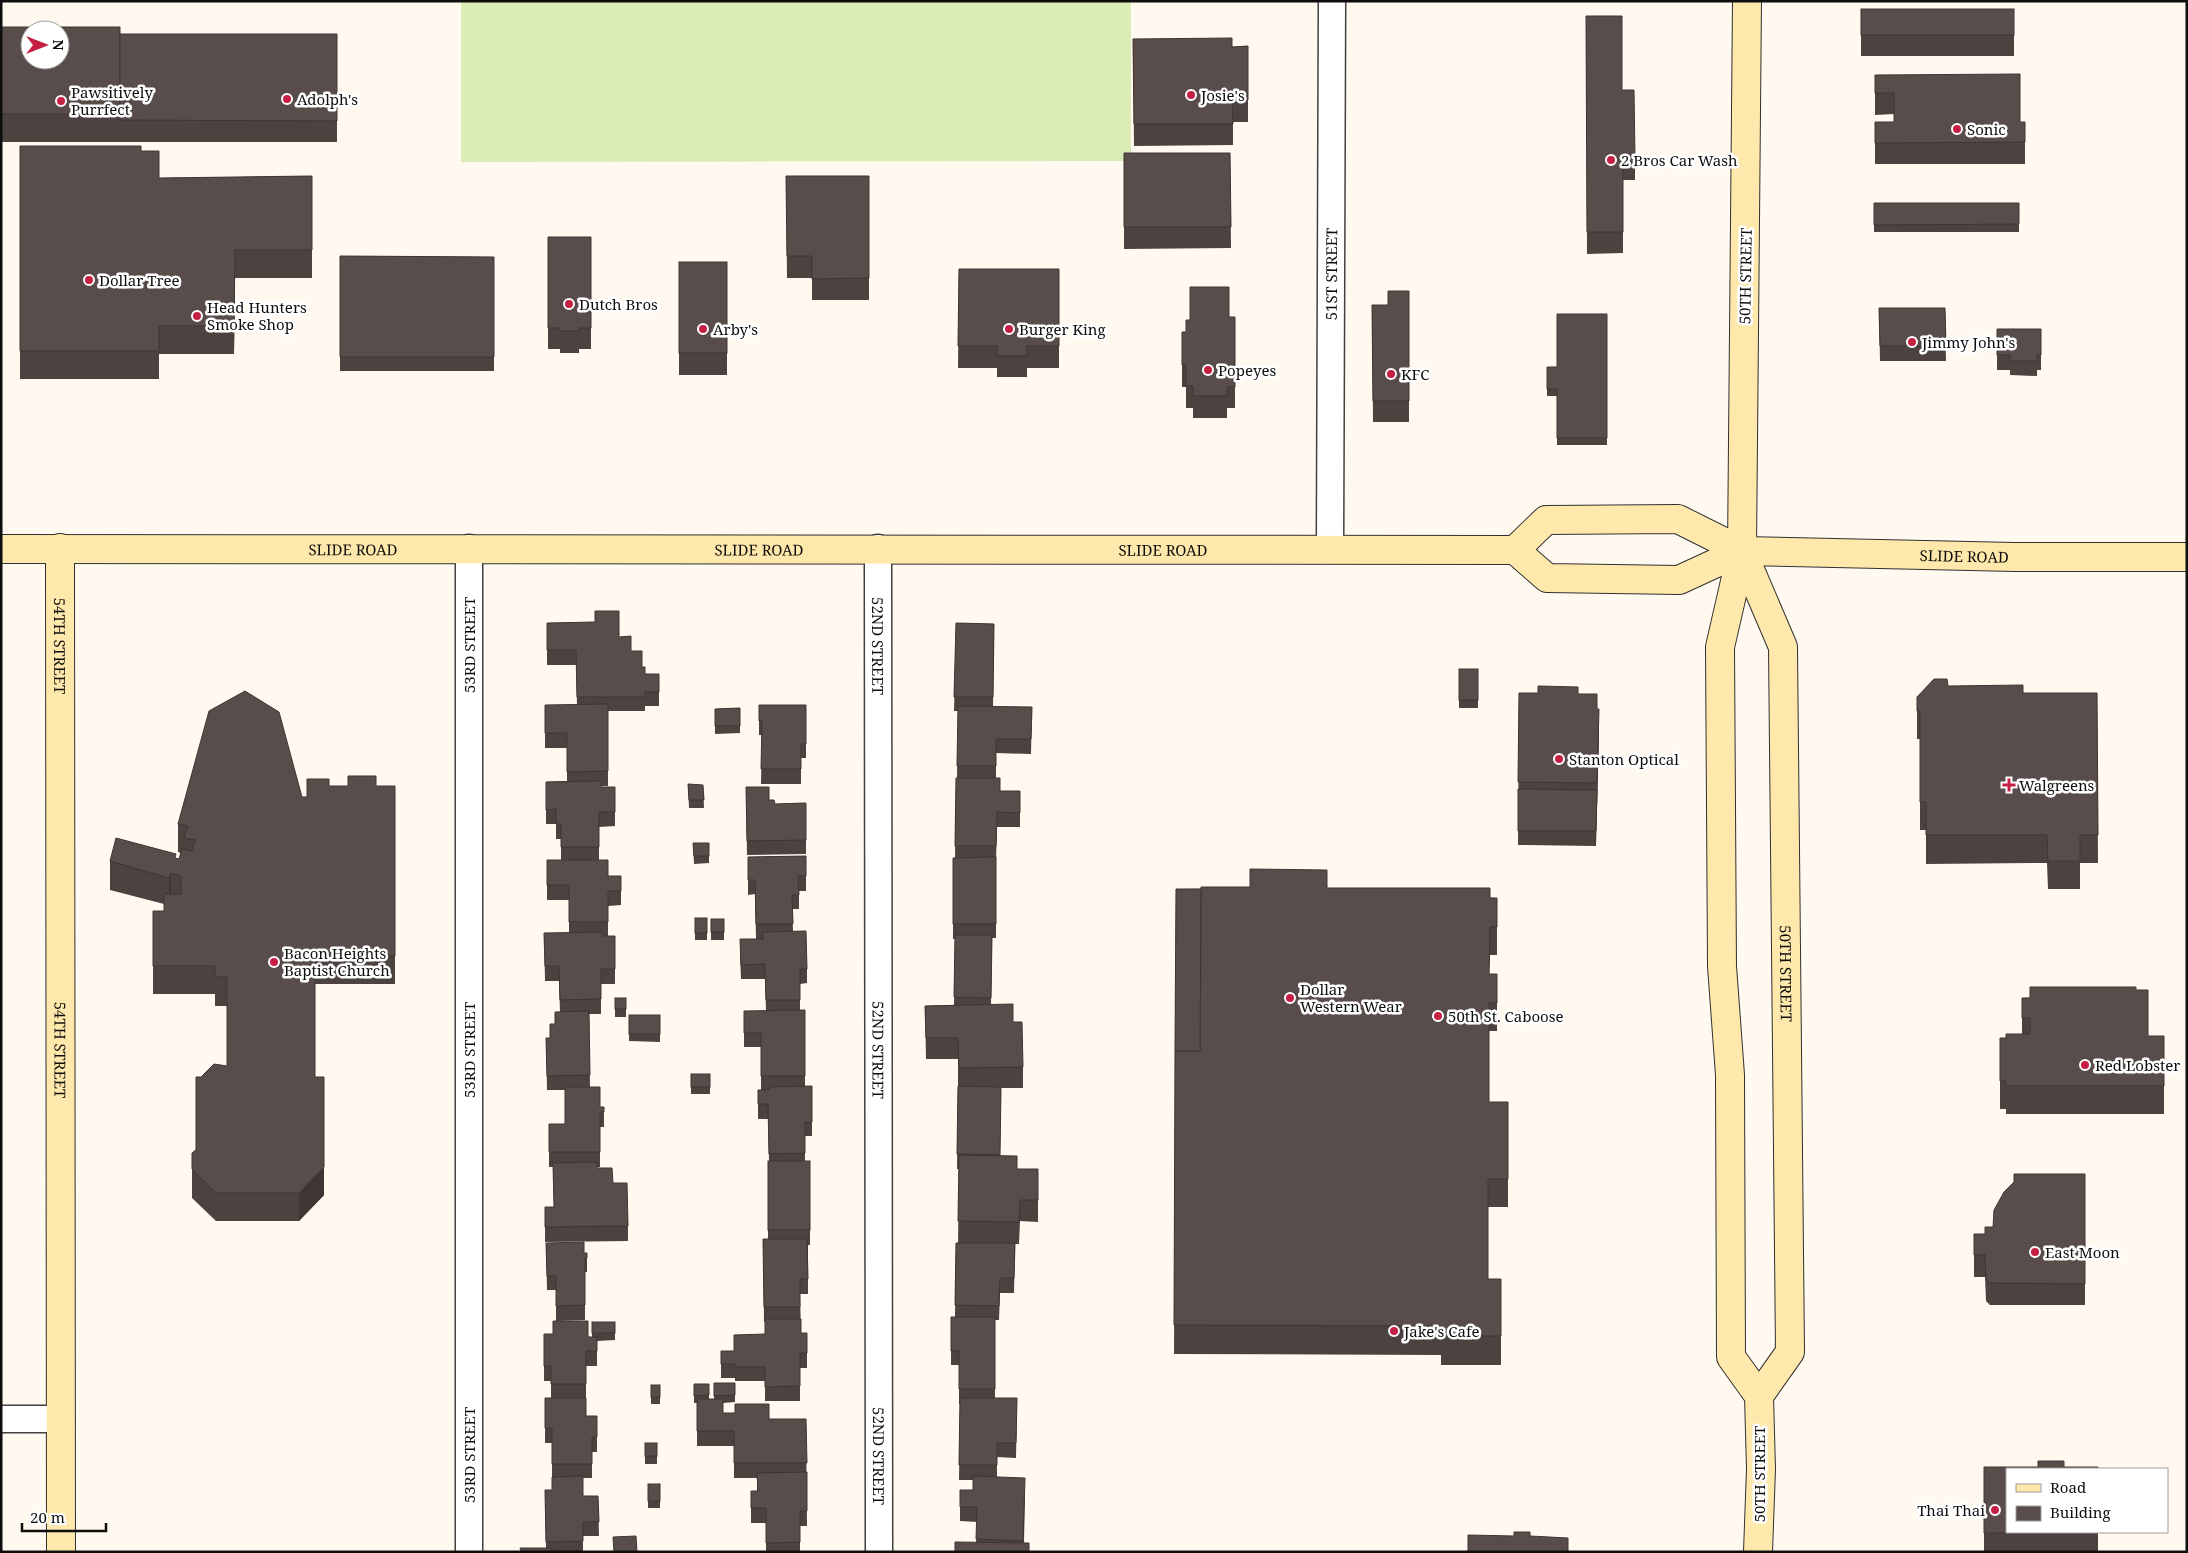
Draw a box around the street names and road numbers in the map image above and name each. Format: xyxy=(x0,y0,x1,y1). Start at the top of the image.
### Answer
street label: 51ST STREET xyxy=(1321,228,1341,320)
street label: 50TH STREET xyxy=(1734,228,1756,324)
street label: SLIDE ROAD xyxy=(308,539,398,559)
street label: SLIDE ROAD xyxy=(714,539,804,560)
street label: SLIDE ROAD xyxy=(1118,540,1208,560)
street label: SLIDE ROAD xyxy=(1919,545,2009,567)
street label: 53RD STREET xyxy=(459,597,479,693)
street label: 52ND STREET xyxy=(868,597,888,695)
street label: 54TH STREET xyxy=(50,598,70,694)
street label: 50TH STREET xyxy=(1776,925,1797,1022)
street label: 52ND STREET xyxy=(868,1001,889,1099)
street label: 54TH STREET xyxy=(50,1002,71,1098)
street label: 53RD STREET xyxy=(459,1002,479,1098)
street label: 53RD STREET xyxy=(459,1407,479,1503)
street label: 52ND STREET xyxy=(869,1407,889,1505)
street label: 50TH STREET xyxy=(1749,1426,1769,1522)

